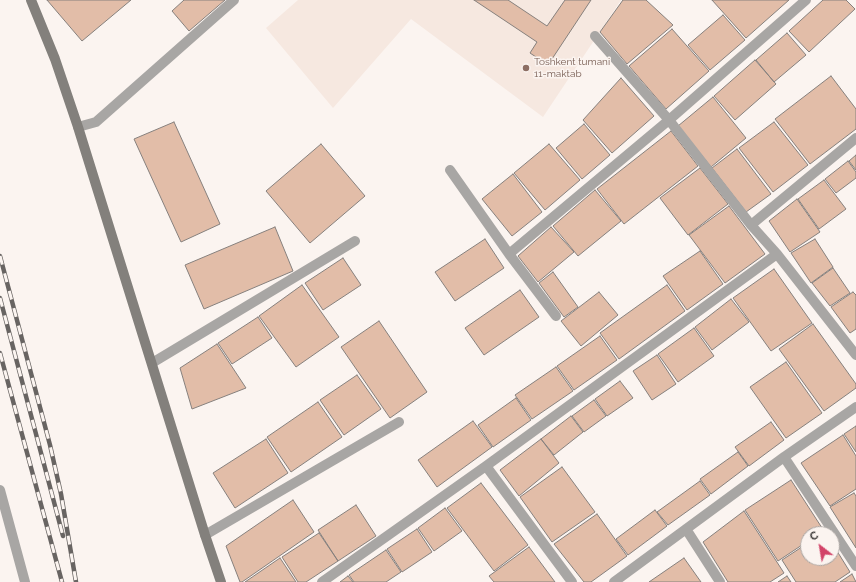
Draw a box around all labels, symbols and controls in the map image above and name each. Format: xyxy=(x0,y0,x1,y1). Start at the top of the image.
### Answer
place label: Toshkent tumani 11-maktab xyxy=(534,56,610,80)
marker: Toshkent tumani 11-maktab xyxy=(521,63,531,73)
north arrow xyxy=(800,526,840,566)
text: С xyxy=(807,529,821,544)

